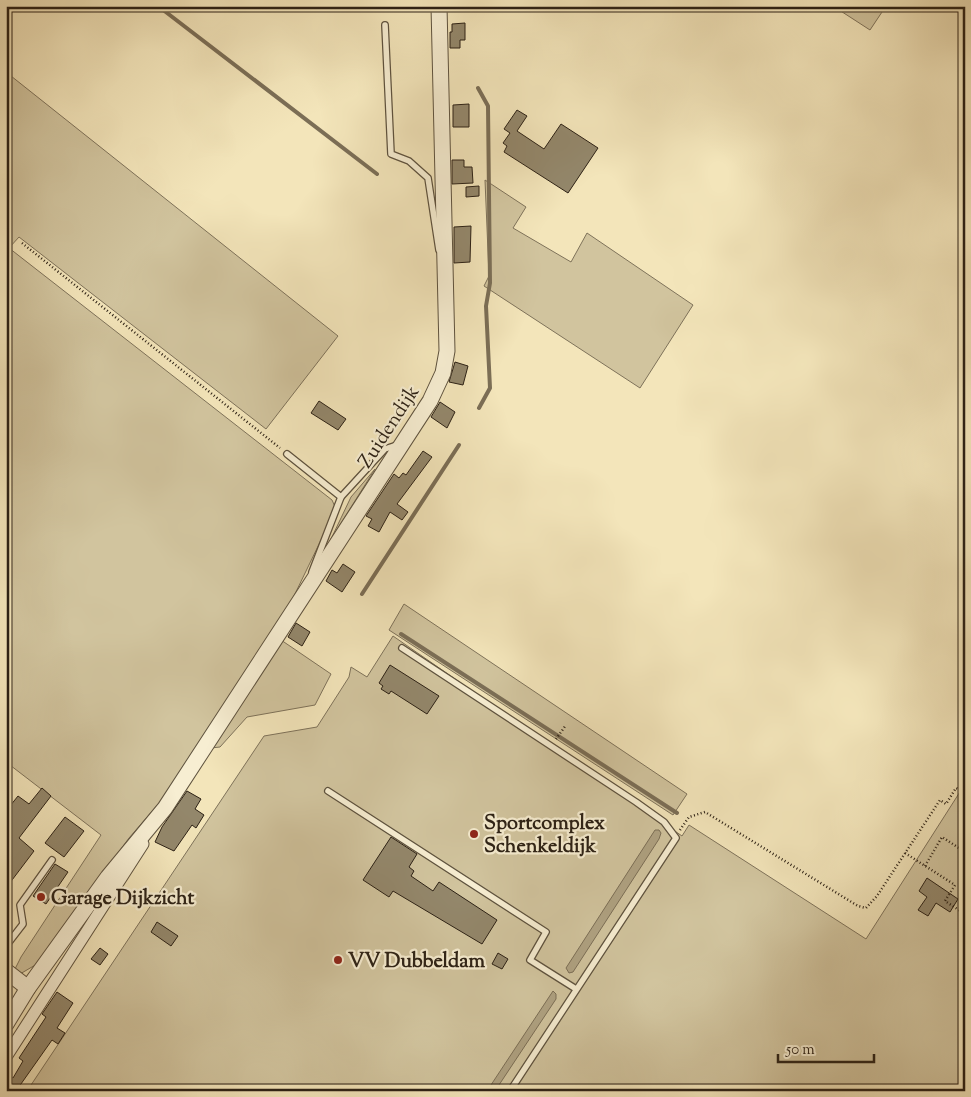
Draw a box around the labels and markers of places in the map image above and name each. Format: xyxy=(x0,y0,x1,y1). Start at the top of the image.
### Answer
place label: Sportcomplex Schenkeldijk xyxy=(484,810,605,862)
marker: Sportcomplex Schenkeldijk xyxy=(468,828,480,840)
place label: Garage Dijkzicht xyxy=(51,885,195,914)
marker: Garage Dijkzicht xyxy=(35,891,47,903)
place label: VV Dubbeldam xyxy=(348,948,485,977)
marker: VV Dubbeldam xyxy=(332,954,344,966)

